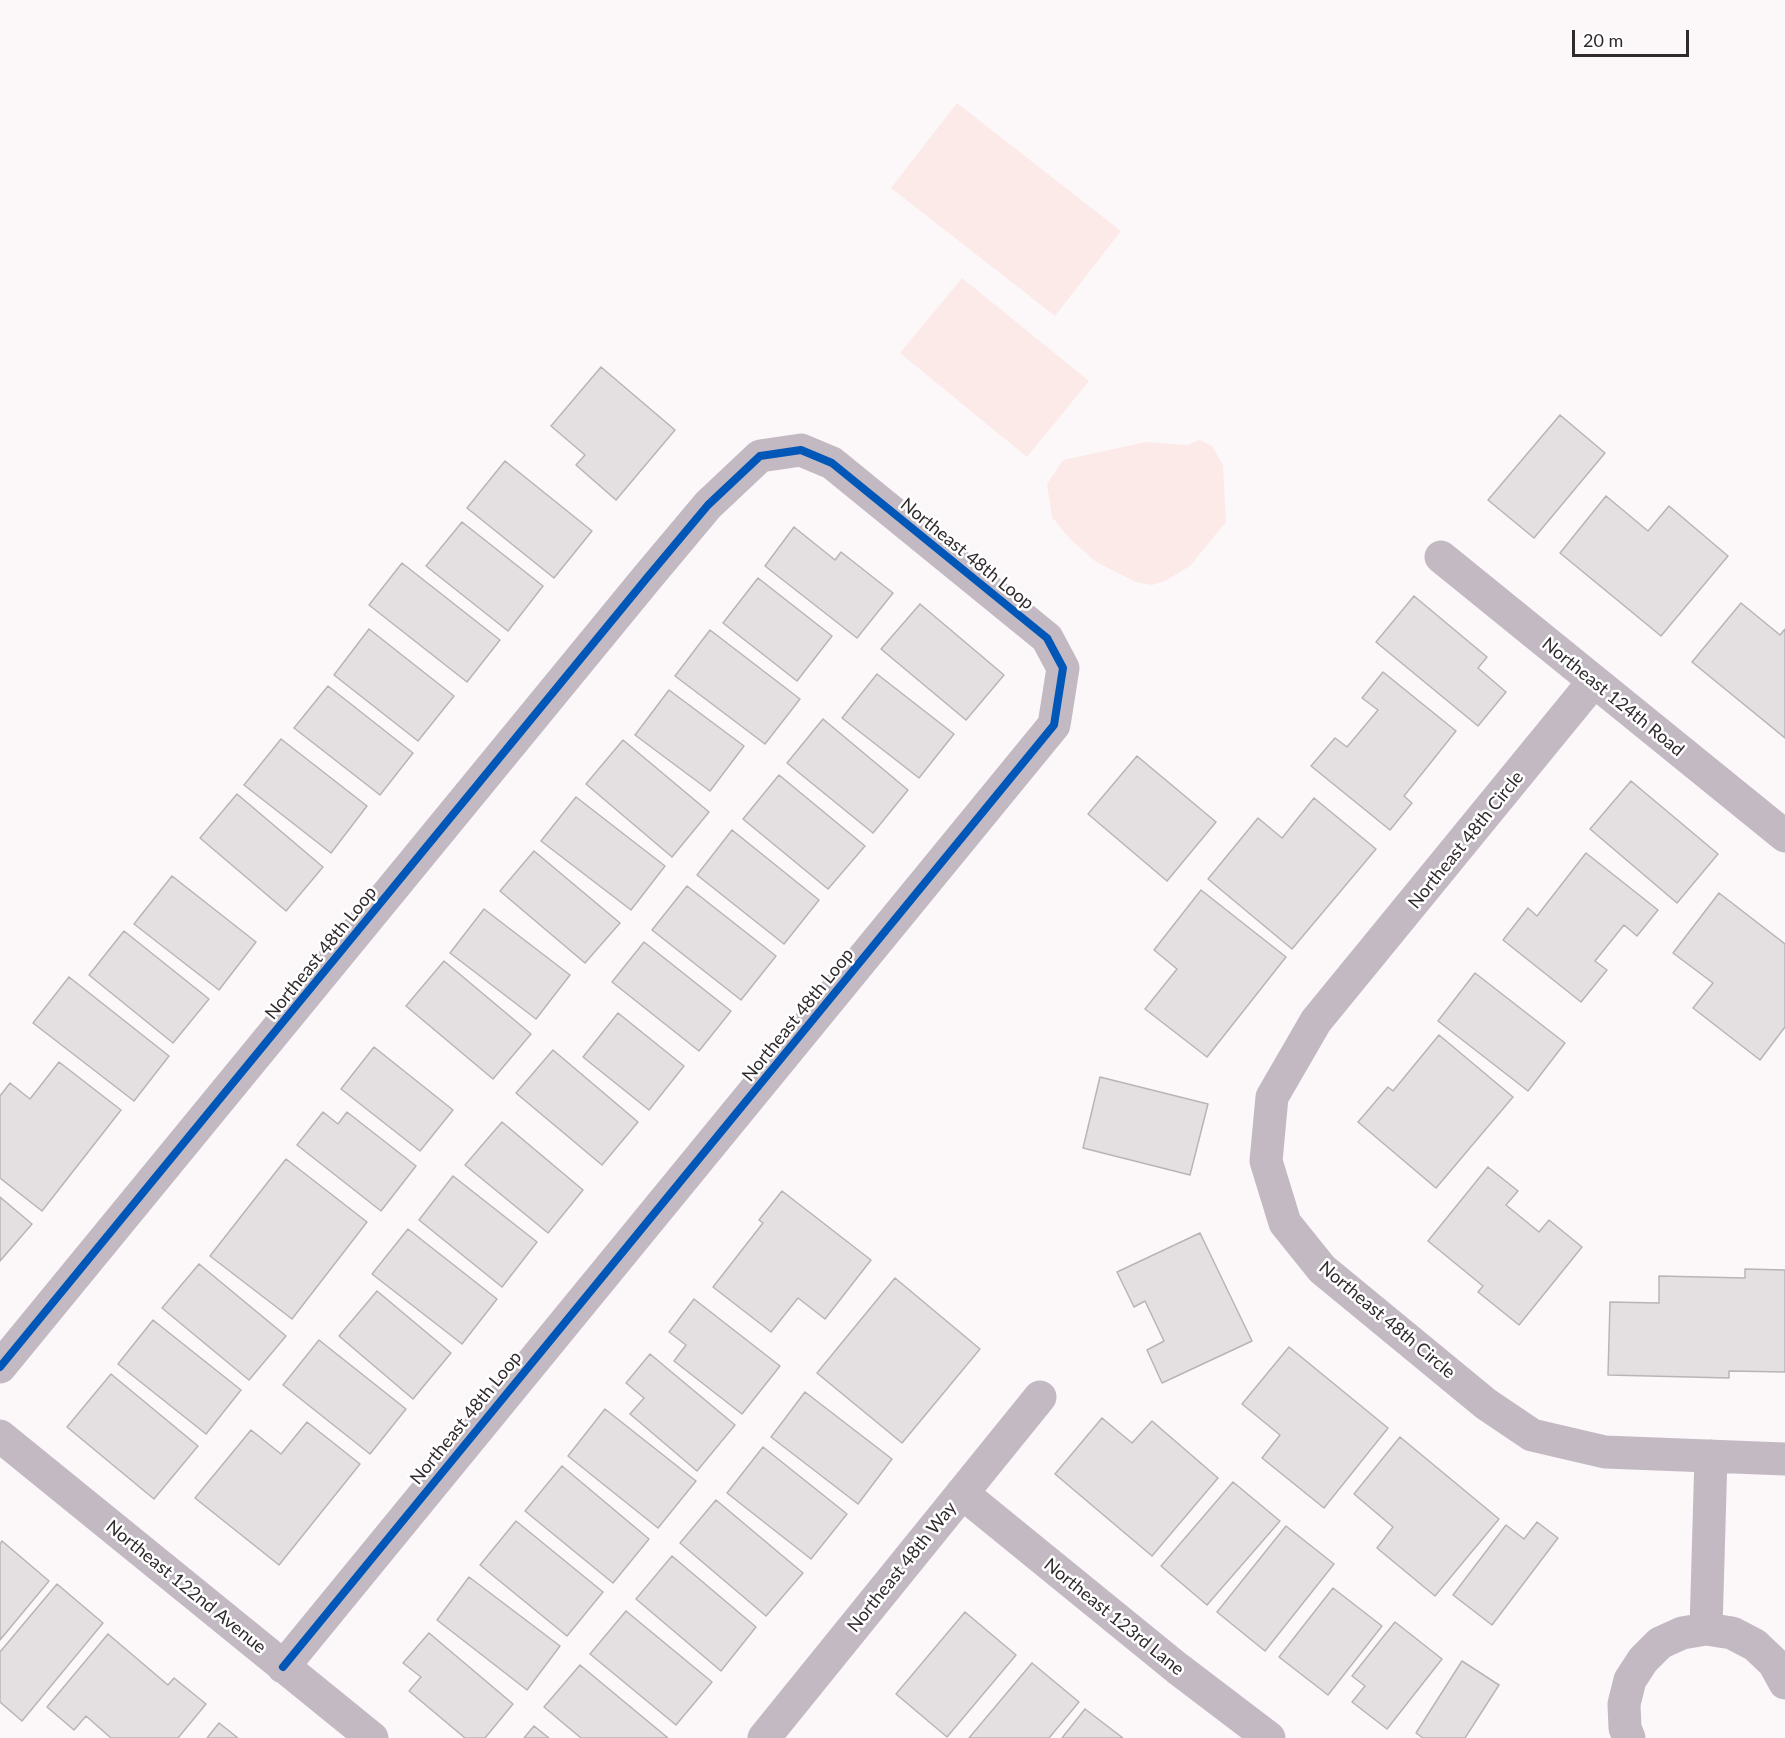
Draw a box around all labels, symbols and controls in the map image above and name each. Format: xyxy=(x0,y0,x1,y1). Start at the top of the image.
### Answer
scale bar xyxy=(1575,18,1692,56)
text: 20 m xyxy=(1583,29,1623,51)
street label: Northeast 48th Loop xyxy=(896,494,1038,614)
street label: Northeast 124th Road xyxy=(1538,633,1688,761)
street label: Northeast 48th Circle xyxy=(1404,767,1528,913)
street label: Northeast 48th Loop xyxy=(261,882,381,1024)
street label: Northeast 48th Loop xyxy=(738,944,858,1086)
street label: Northeast 48th Circle xyxy=(1315,1257,1459,1383)
street label: Northeast 48th Loop xyxy=(406,1347,526,1489)
street label: Northeast 48th Way xyxy=(843,1497,961,1637)
street label: Northeast 122nd Avenue xyxy=(102,1516,270,1658)
street label: Northeast 123rd Lane xyxy=(1040,1554,1188,1680)

